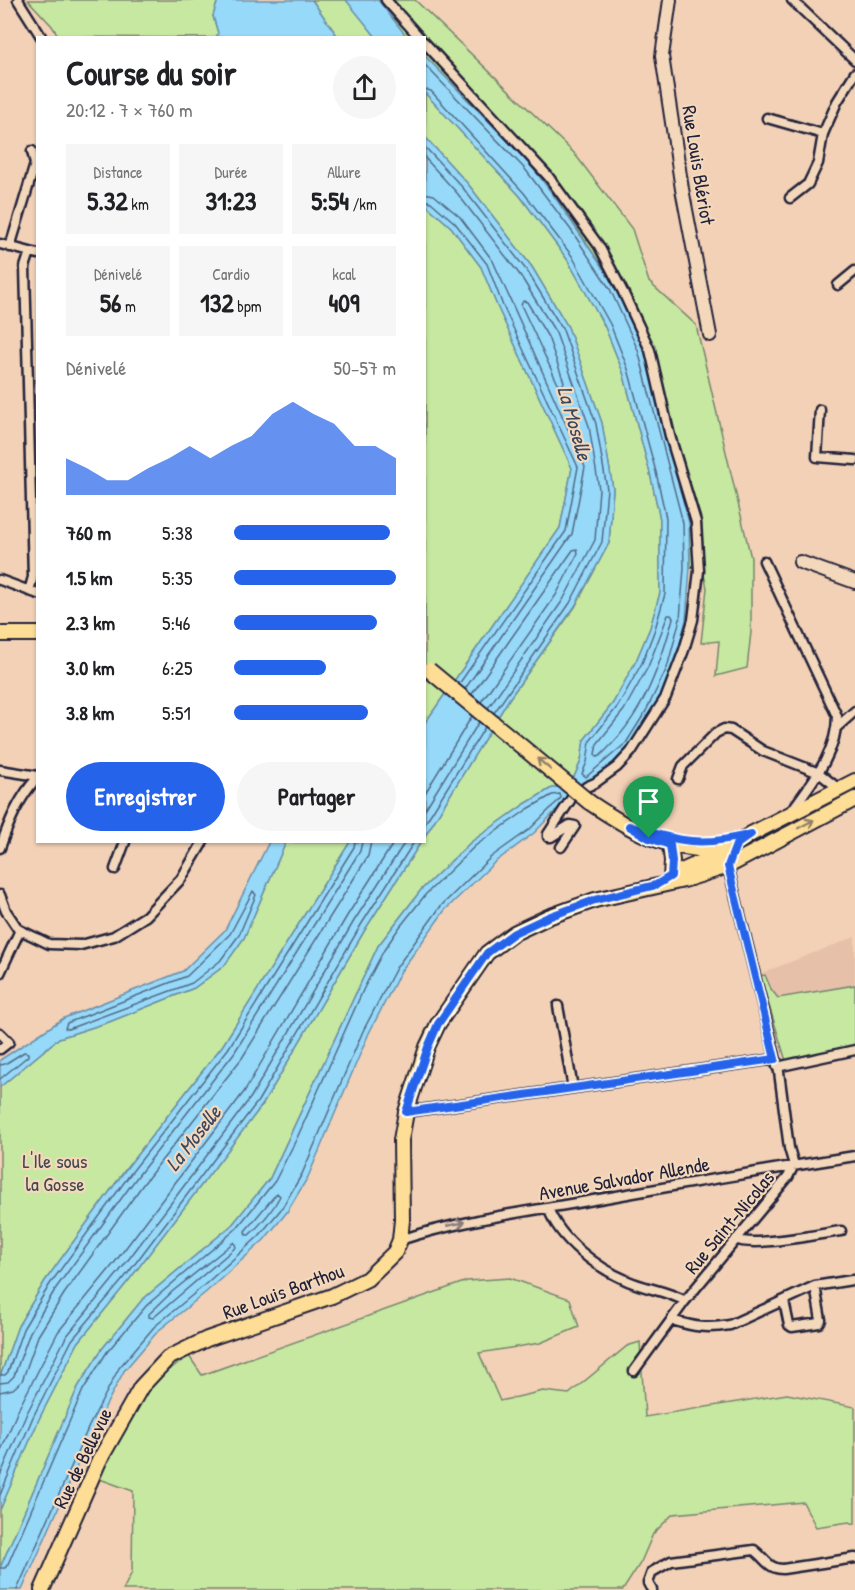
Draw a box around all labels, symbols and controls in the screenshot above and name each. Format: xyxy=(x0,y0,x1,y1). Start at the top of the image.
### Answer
text: Course du soir xyxy=(66,51,236,95)
button: share xyxy=(333,56,396,119)
text: 20:12 · 7 × 760 m xyxy=(66,96,193,123)
street label: Rue Louis Blériot xyxy=(676,103,722,228)
text: Distance xyxy=(94,161,142,183)
text: Durée xyxy=(215,161,247,183)
text: Allure xyxy=(327,161,361,183)
text: 5.32 xyxy=(87,183,128,218)
text: 31:23 xyxy=(206,183,256,218)
text: 5:54 xyxy=(311,183,349,218)
text: km xyxy=(128,193,149,215)
text: /km xyxy=(349,193,377,215)
text: Dénivelé xyxy=(94,263,142,285)
text: Cardio xyxy=(212,263,250,285)
text: kcal xyxy=(332,263,356,285)
text: 56 xyxy=(100,285,121,320)
text: 132 xyxy=(200,285,234,320)
text: 409 xyxy=(329,285,359,320)
text: m xyxy=(121,295,136,317)
text: bpm xyxy=(234,295,262,317)
text: Dénivelé xyxy=(66,354,126,381)
text: 50–57 m xyxy=(334,354,396,381)
water label: La Moselle xyxy=(551,383,600,465)
text: 760 m xyxy=(66,519,111,546)
text: 5:38 xyxy=(162,519,193,546)
text: 1.5 km xyxy=(66,564,113,591)
text: 5:35 xyxy=(162,564,193,591)
text: 2.3 km xyxy=(66,609,115,636)
text: 5:46 xyxy=(162,609,191,636)
text: 3.0 km xyxy=(66,654,115,681)
text: 6:25 xyxy=(162,654,192,681)
text: 3.8 km xyxy=(66,699,114,726)
text: 5:51 xyxy=(162,699,191,726)
one-way arrow xyxy=(537,757,552,771)
button: Enregistrer xyxy=(66,762,225,831)
button: Partager xyxy=(237,762,396,831)
pin xyxy=(623,776,674,838)
icon: arrive xyxy=(632,785,665,818)
one-way arrow xyxy=(796,818,814,830)
water label: La Moselle xyxy=(158,1098,229,1177)
park label: L'Ile sous la Gosse xyxy=(23,1147,88,1197)
street label: Avenue Salvador Allende xyxy=(537,1150,711,1206)
street label: Rue Saint-Nicolas xyxy=(678,1164,780,1279)
one-way arrow xyxy=(446,1218,466,1229)
street label: Rue Louis Barthou xyxy=(219,1257,347,1325)
street label: Rue de Bellevue xyxy=(46,1403,118,1513)

